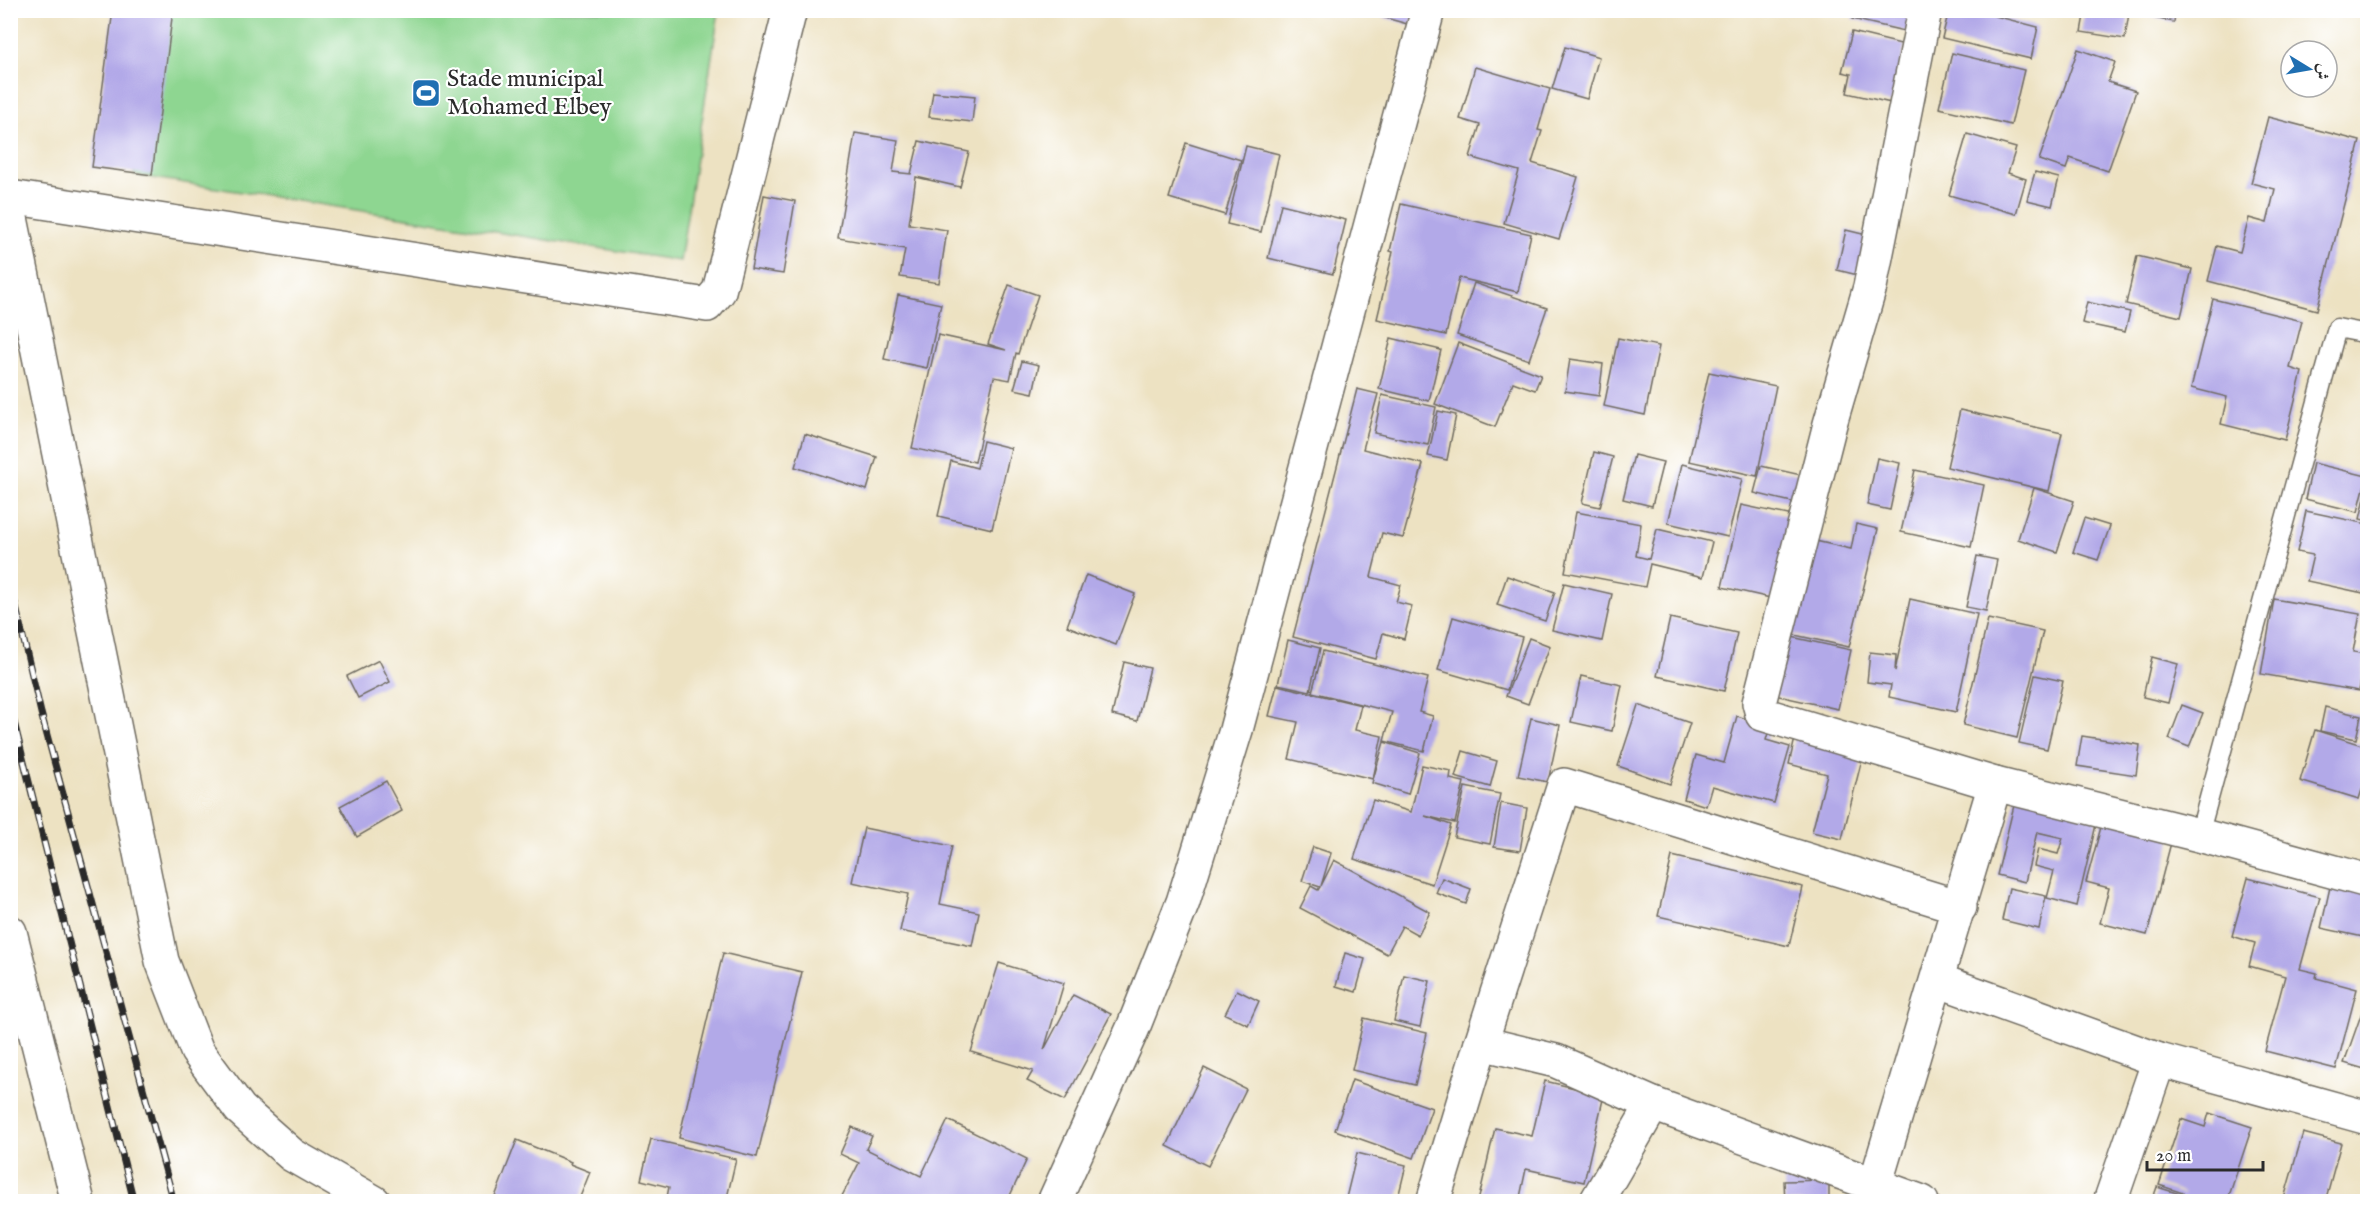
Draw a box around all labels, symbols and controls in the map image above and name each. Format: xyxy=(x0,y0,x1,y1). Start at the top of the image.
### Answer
north arrow xyxy=(2279,39,2339,99)
text: ش xyxy=(2310,62,2333,81)
place label: Stade municipal Mohamed Elbey xyxy=(447,64,612,123)
sports icon: Stade municipal Mohamed Elbey xyxy=(410,77,442,109)
scale bar xyxy=(2147,1134,2262,1172)
text: 20 m xyxy=(2156,1145,2191,1168)

